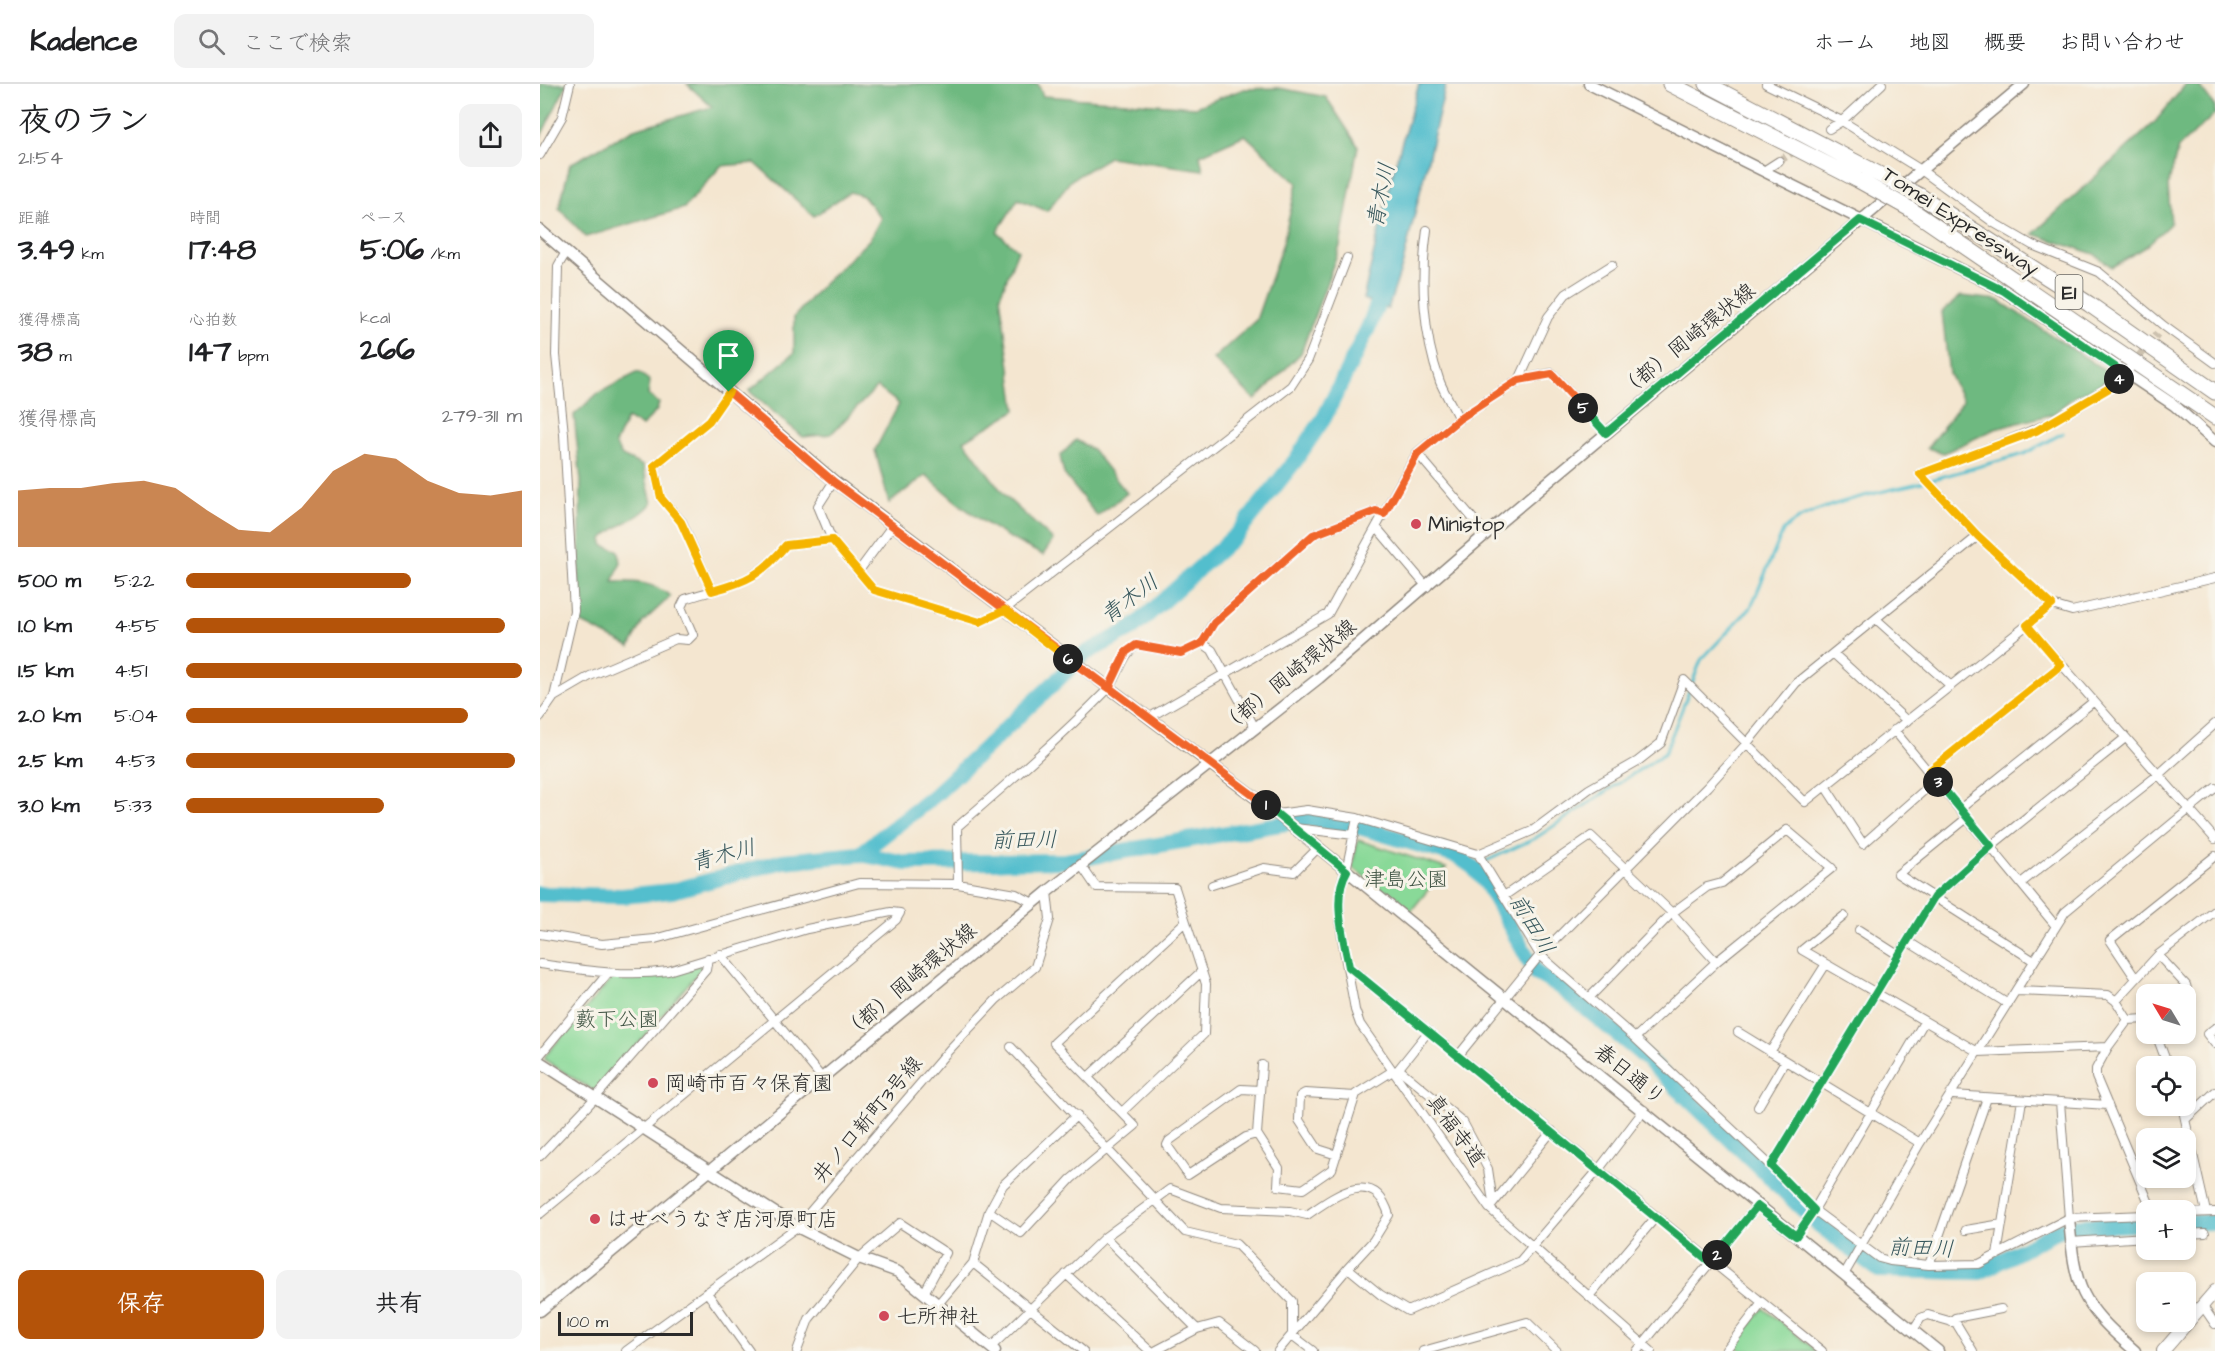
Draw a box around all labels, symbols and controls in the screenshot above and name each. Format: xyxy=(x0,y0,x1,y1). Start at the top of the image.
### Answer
search box xyxy=(174,14,594,68)
text: Kadence xyxy=(30,22,138,61)
icon: search xyxy=(195,25,228,58)
text: ここで検索 xyxy=(243,28,353,59)
text: ホーム xyxy=(1814,28,1876,57)
text: 地図 xyxy=(1909,28,1951,57)
text: 概要 xyxy=(1984,28,2026,57)
text: お問い合わせ xyxy=(2059,28,2185,57)
text: 夜のラン xyxy=(18,98,150,144)
button: share xyxy=(459,104,522,167)
text: 21:54 xyxy=(18,144,63,172)
water label: 青木川 xyxy=(1360,160,1403,231)
street label: Tomei Expressway xyxy=(1876,160,2045,285)
text: 距離 xyxy=(18,207,50,229)
text: 時間 xyxy=(189,207,221,229)
text: ペース xyxy=(360,207,407,229)
text: 3.49 xyxy=(18,229,75,271)
text: 17:48 xyxy=(189,229,256,271)
text: 5:06 xyxy=(360,229,424,271)
text: km xyxy=(75,243,104,265)
text: /km xyxy=(424,243,460,265)
road number: E1 xyxy=(2056,275,2083,309)
street label: （都）岡崎環状線 xyxy=(1613,276,1762,405)
text: kcal xyxy=(360,307,391,329)
text: 獲得標高 xyxy=(18,309,82,331)
text: 心拍数 xyxy=(189,309,237,331)
text: 266 xyxy=(360,329,415,371)
pin xyxy=(703,330,754,392)
text: 38 xyxy=(18,331,53,373)
text: 147 xyxy=(189,331,232,373)
icon: arrive xyxy=(712,339,745,372)
text: m xyxy=(53,345,72,367)
text: bpm xyxy=(232,345,268,367)
pin: 4 xyxy=(2104,364,2134,394)
text: 4 xyxy=(2114,368,2124,390)
pin: 5 xyxy=(1568,393,1598,423)
text: 5 xyxy=(1577,397,1589,419)
text: 279–311 m xyxy=(442,402,522,430)
text: 獲得標高 xyxy=(18,405,98,433)
place label: Ministop xyxy=(1428,510,1505,540)
marker: Ministop xyxy=(1409,517,1423,531)
text: 500 m xyxy=(18,567,81,595)
text: 5:22 xyxy=(114,567,154,595)
water label: 青木川 xyxy=(1094,567,1166,631)
text: 1.0 km xyxy=(18,612,72,640)
text: 4:55 xyxy=(114,612,159,640)
street label: （都）岡崎環状線 xyxy=(1214,612,1363,741)
pin: 6 xyxy=(1053,644,1083,674)
text: 6 xyxy=(1063,648,1073,670)
text: 1.5 km xyxy=(18,657,73,685)
text: 4:51 xyxy=(114,657,148,685)
text: 2.0 km xyxy=(18,702,81,730)
text: 5:04 xyxy=(114,702,158,730)
text: 2.5 km xyxy=(18,747,82,775)
text: 4:53 xyxy=(114,747,155,775)
pin: 3 xyxy=(1923,767,1953,797)
text: 3 xyxy=(1934,771,1942,793)
pin: 1 xyxy=(1251,790,1281,820)
text: 3.0 km xyxy=(18,792,79,820)
text: 5:33 xyxy=(114,792,152,820)
text: 1 xyxy=(1265,794,1267,816)
water label: 前田川 xyxy=(991,824,1057,857)
water label: 青木川 xyxy=(687,832,759,879)
park label: 津島公園 xyxy=(1364,865,1448,894)
water label: 前田川 xyxy=(1501,888,1562,961)
street label: （都）岡崎環状線 xyxy=(836,916,983,1046)
north arrow xyxy=(2136,984,2196,1044)
map controls xyxy=(2136,984,2196,1332)
park label: 藪下公園 xyxy=(575,1005,659,1034)
street label: 春日通り xyxy=(1588,1037,1671,1112)
street label: 井ノ口新町3号線 xyxy=(806,1050,929,1189)
button: locate xyxy=(2136,1056,2196,1116)
place label: 岡崎市百々保育園 xyxy=(665,1069,833,1098)
marker: 岡崎市百々保育園 xyxy=(646,1076,660,1090)
street label: 真福寺道 xyxy=(1419,1088,1492,1173)
button: layers xyxy=(2136,1128,2196,1188)
button: + xyxy=(2136,1200,2196,1260)
place label: はせべうなぎ店河原町店 xyxy=(607,1205,838,1234)
marker: はせべうなぎ店河原町店 xyxy=(588,1212,602,1226)
water label: 前田川 xyxy=(1887,1232,1954,1265)
pin: 2 xyxy=(1702,1240,1732,1270)
text: 2 xyxy=(1712,1244,1722,1266)
button: 保存 xyxy=(18,1270,264,1339)
button: 共有 xyxy=(276,1270,522,1339)
button: − xyxy=(2136,1272,2196,1332)
place label: 七所神社 xyxy=(896,1302,980,1331)
scale bar xyxy=(558,1309,693,1336)
marker: 七所神社 xyxy=(877,1309,891,1323)
text: 100 m xyxy=(567,1311,608,1333)

